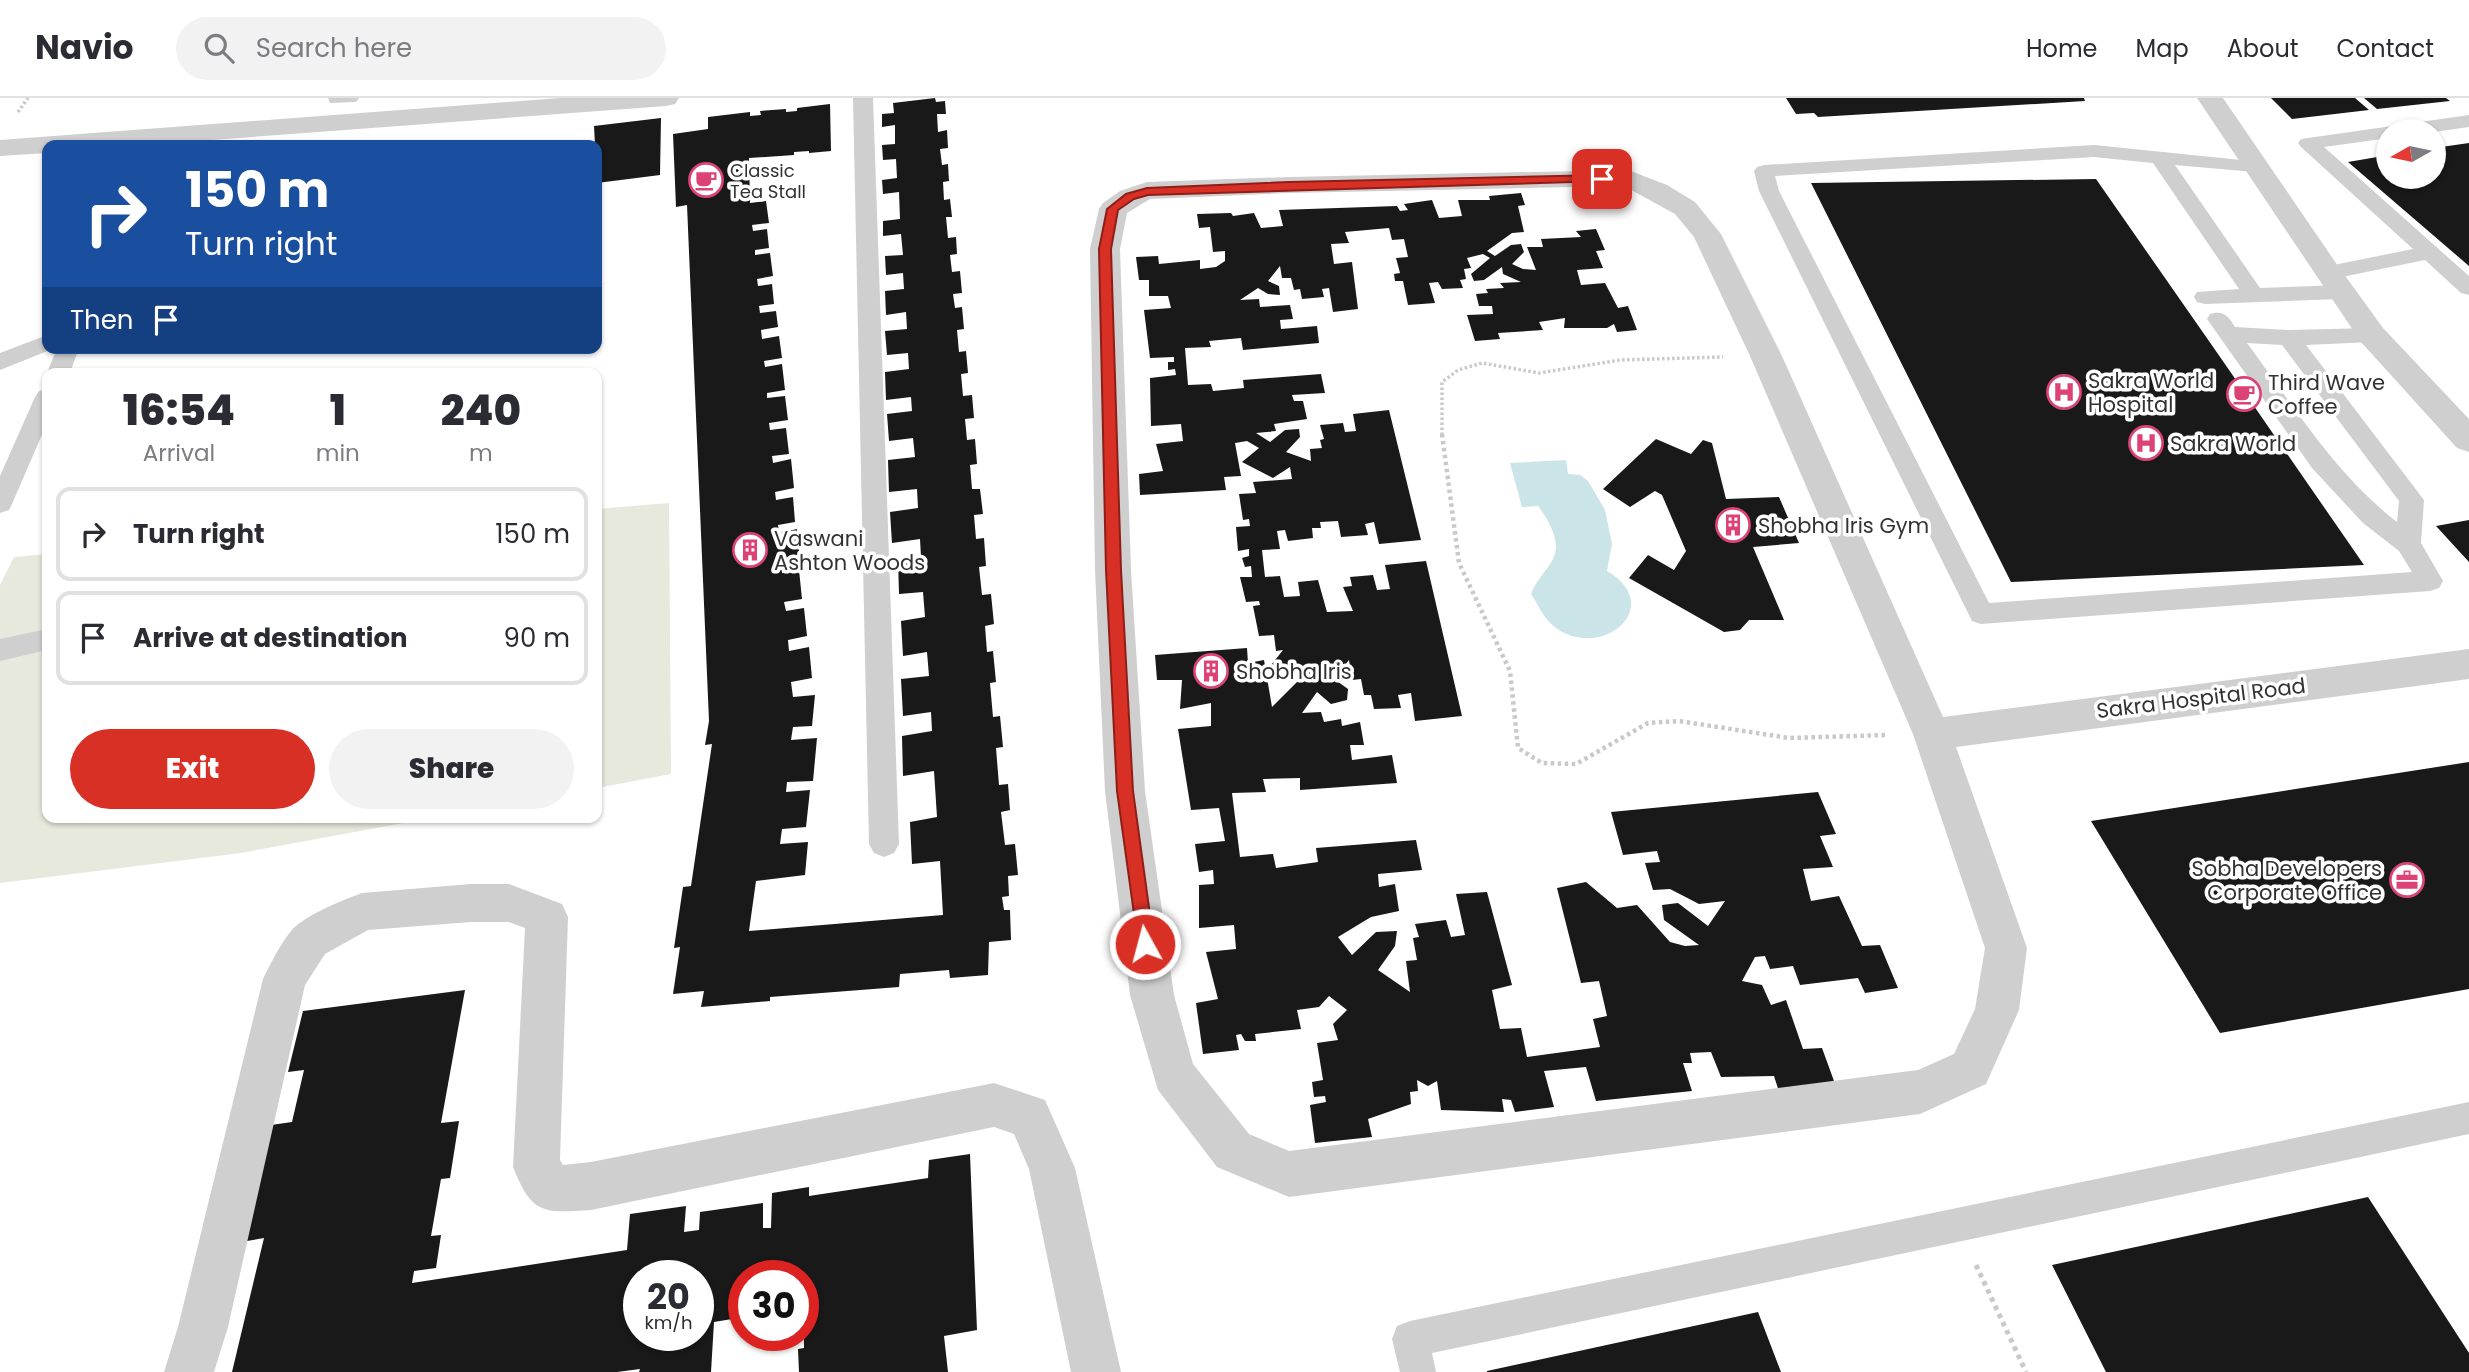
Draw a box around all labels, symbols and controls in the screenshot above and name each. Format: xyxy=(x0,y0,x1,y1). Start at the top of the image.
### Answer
search box xyxy=(176,17,666,80)
text: Navio xyxy=(35,24,134,71)
icon: search xyxy=(200,29,238,67)
text: Search here xyxy=(256,30,412,66)
text: Home xyxy=(2026,32,2098,65)
text: Map xyxy=(2136,32,2189,65)
text: About xyxy=(2227,32,2298,65)
text: Contact xyxy=(2336,32,2434,65)
north arrow xyxy=(2376,119,2446,189)
map controls xyxy=(2376,119,2446,189)
pin xyxy=(1572,149,1632,209)
text: 150 m xyxy=(185,156,330,224)
place label: Classic Tea Stall xyxy=(730,158,806,204)
icon: arrive xyxy=(1583,160,1621,198)
cafe icon: Classic Tea Stall xyxy=(687,161,725,199)
icon: right xyxy=(70,168,161,259)
text: Turn right xyxy=(185,221,337,266)
icon: arrive xyxy=(147,301,185,339)
text: Then xyxy=(70,302,133,338)
place label: Sakra World Hospital xyxy=(2088,366,2214,419)
place label: Third Wave Coffee xyxy=(2268,368,2385,421)
hospital icon: Sakra World Hospital xyxy=(2045,373,2083,411)
cafe icon: Third Wave Coffee xyxy=(2225,375,2263,413)
text: 16:54 xyxy=(123,381,235,440)
text: 1 xyxy=(330,381,346,440)
text: 240 xyxy=(441,381,521,440)
hospital icon: Sakra World xyxy=(2127,424,2165,462)
place label: Sakra World xyxy=(2170,429,2296,458)
text: Arrival xyxy=(143,437,215,469)
text: min xyxy=(316,437,360,469)
text: m xyxy=(469,437,493,469)
building icon: Shobha Iris Gym xyxy=(1714,506,1752,544)
place label: Shobha Iris Gym xyxy=(1758,511,1929,540)
icon: right xyxy=(74,515,112,553)
text: Turn right xyxy=(133,516,265,552)
text: 150 m xyxy=(495,516,570,552)
place label: Vaswani Ashton Woods xyxy=(774,524,925,577)
building icon: Vaswani Ashton Woods xyxy=(731,531,769,569)
icon: arrive xyxy=(74,619,112,657)
text: Arrive at destination xyxy=(133,620,408,656)
text: 90 m xyxy=(504,620,570,656)
building icon: Shobha Iris xyxy=(1192,652,1230,690)
place label: Shobha Iris xyxy=(1236,657,1352,686)
street label: Sakra Hospital Road xyxy=(2095,671,2307,725)
button: Exit xyxy=(70,729,315,809)
button: Share xyxy=(329,729,574,809)
place label: Sobha Developers Corporate Office xyxy=(2192,854,2382,907)
office icon: Sobha Developers Corporate Office xyxy=(2388,861,2426,899)
position arrow xyxy=(1108,907,1182,981)
speed limit sign: 30 xyxy=(728,1260,819,1351)
text: 20 xyxy=(647,1272,690,1321)
text: km/h xyxy=(645,1310,692,1335)

